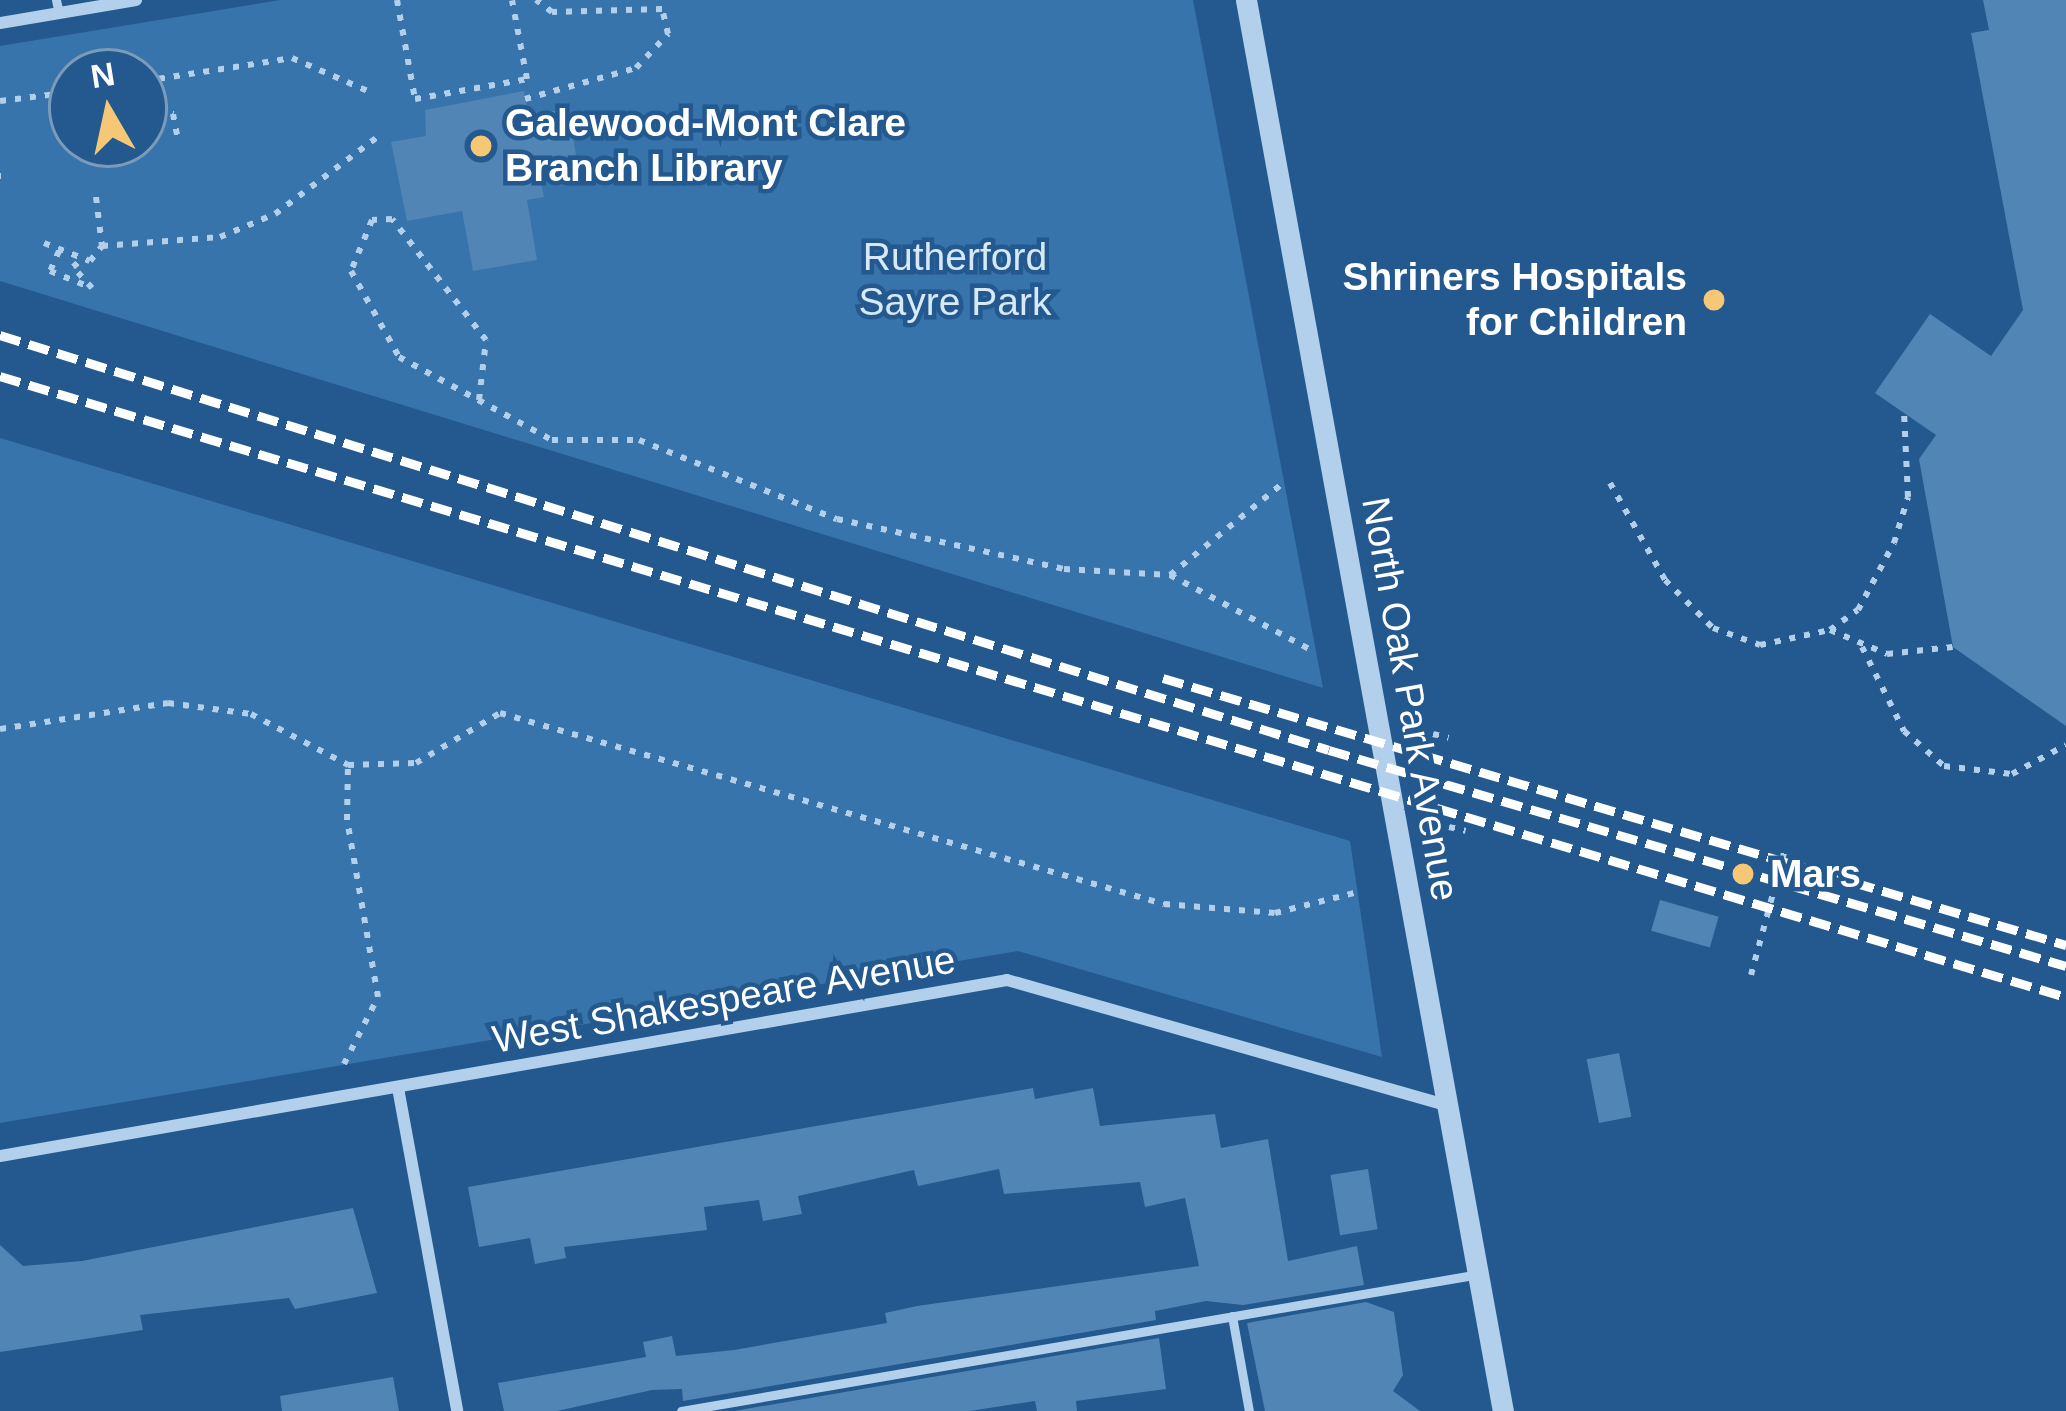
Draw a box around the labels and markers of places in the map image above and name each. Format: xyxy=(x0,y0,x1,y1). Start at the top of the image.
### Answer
place label: Galewood-Mont Clare Branch Library xyxy=(505,101,906,192)
marker: Galewood-Mont Clare Branch Library xyxy=(468,133,494,159)
place label: Shriners Hospitals for Children xyxy=(1342,255,1687,346)
marker: Shriners Hospitals for Children xyxy=(1698,284,1730,316)
place label: Mars xyxy=(1770,851,1861,897)
marker: Mars xyxy=(1727,858,1759,890)

